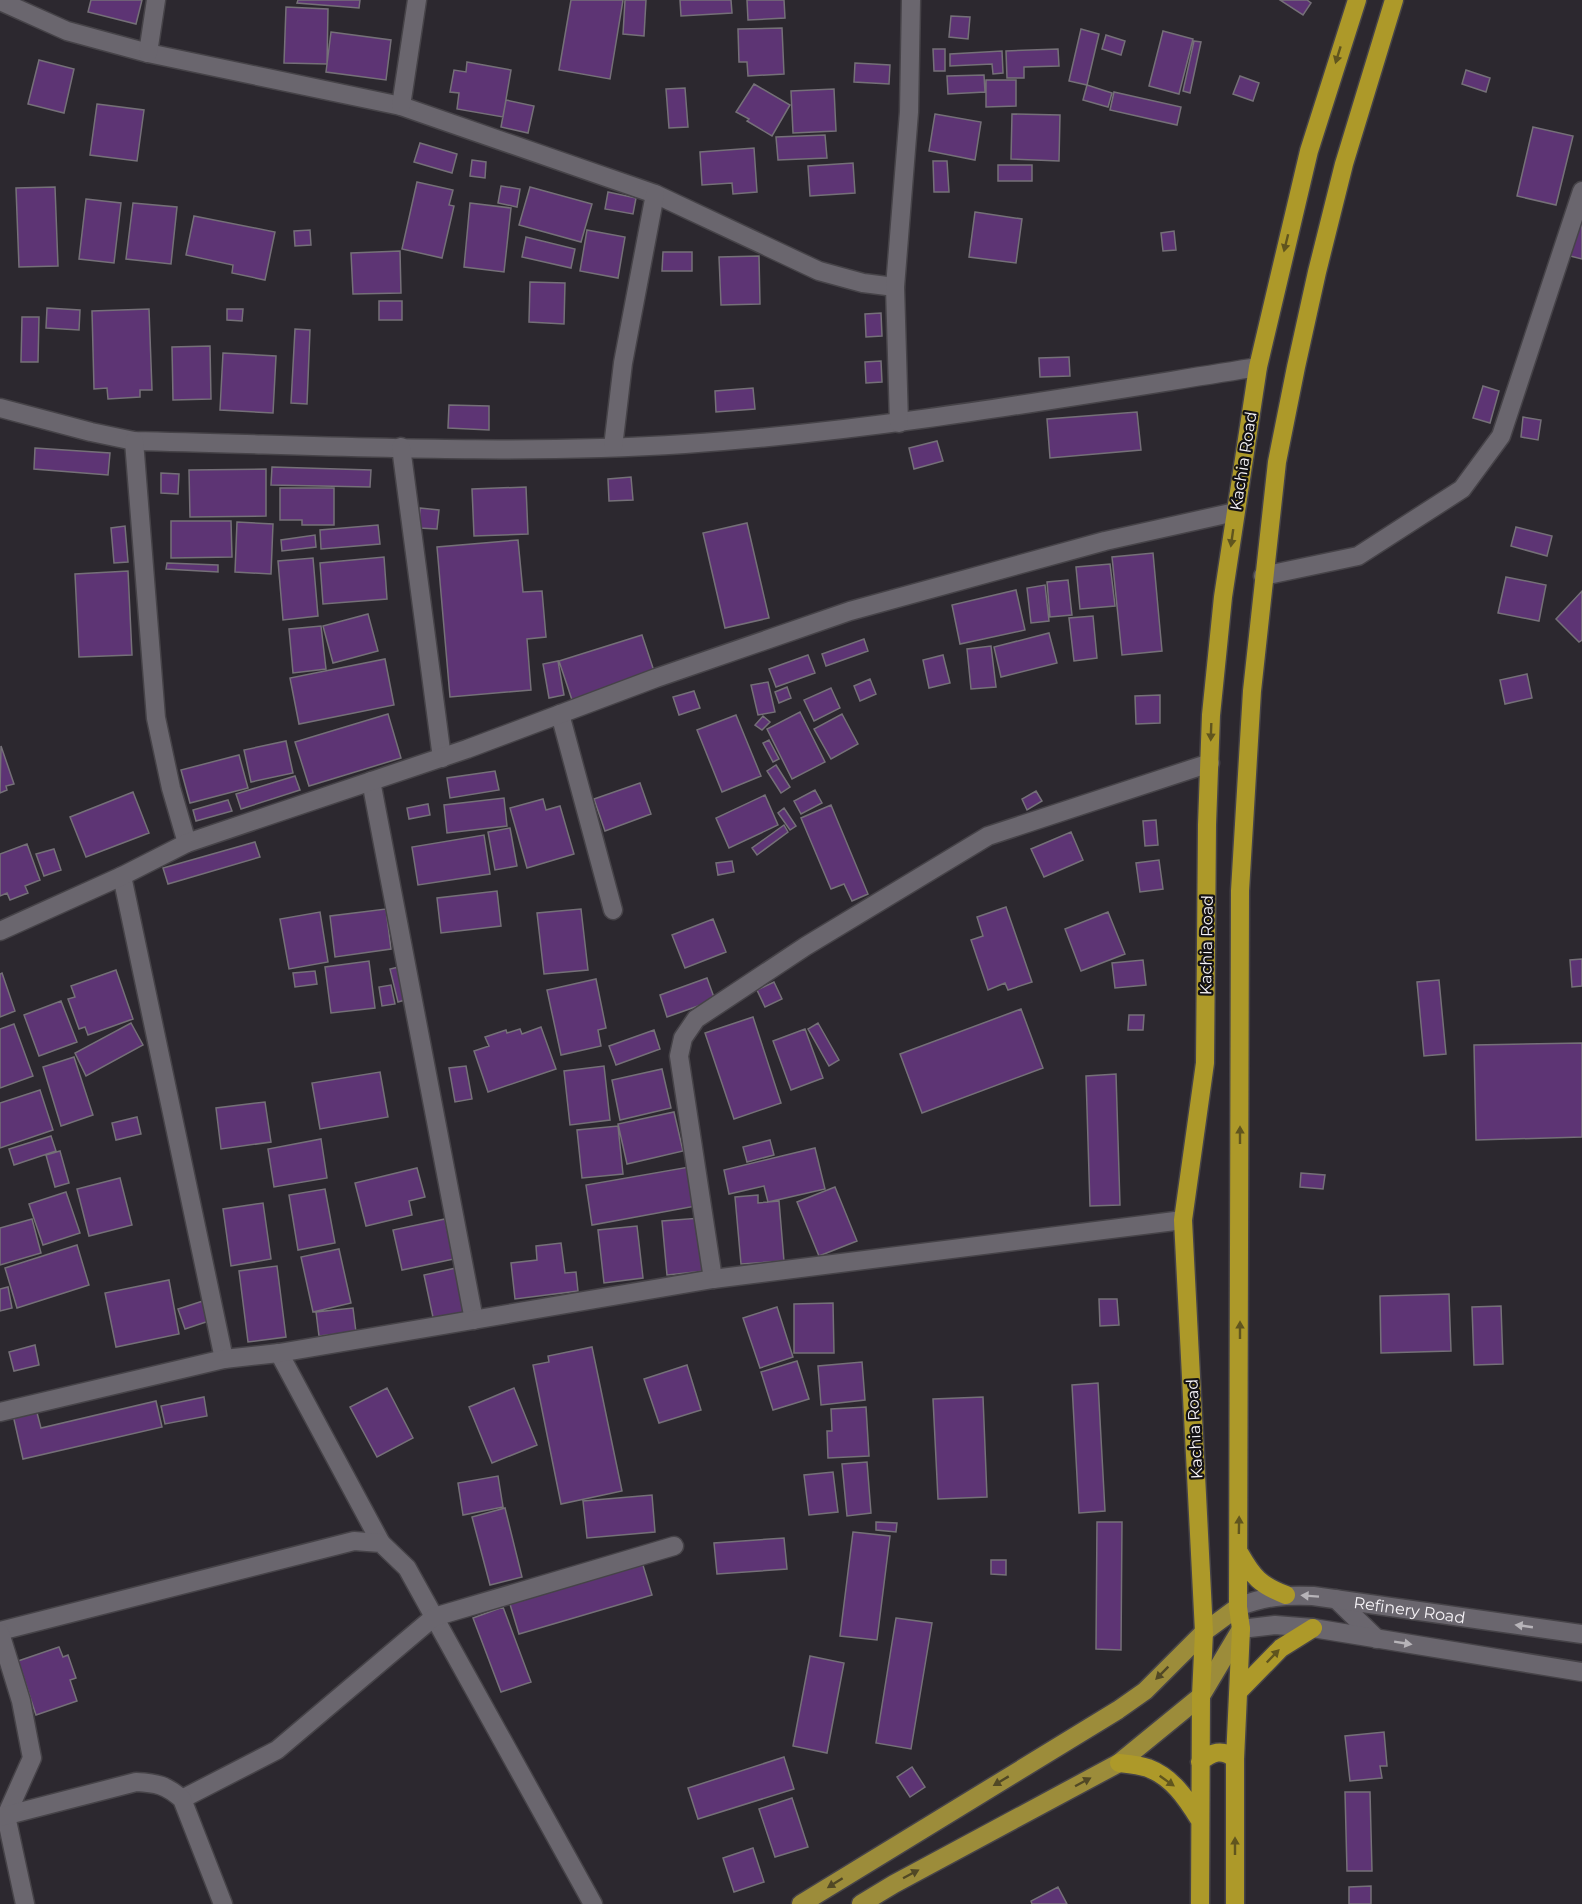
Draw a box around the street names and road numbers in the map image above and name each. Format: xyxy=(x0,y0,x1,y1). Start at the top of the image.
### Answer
street label: Kachia Road xyxy=(1226,410,1261,512)
street label: Kachia Road xyxy=(1196,895,1217,995)
street label: Kachia Road xyxy=(1182,1379,1207,1479)
street label: Refinery Road xyxy=(1352,1593,1467,1627)

